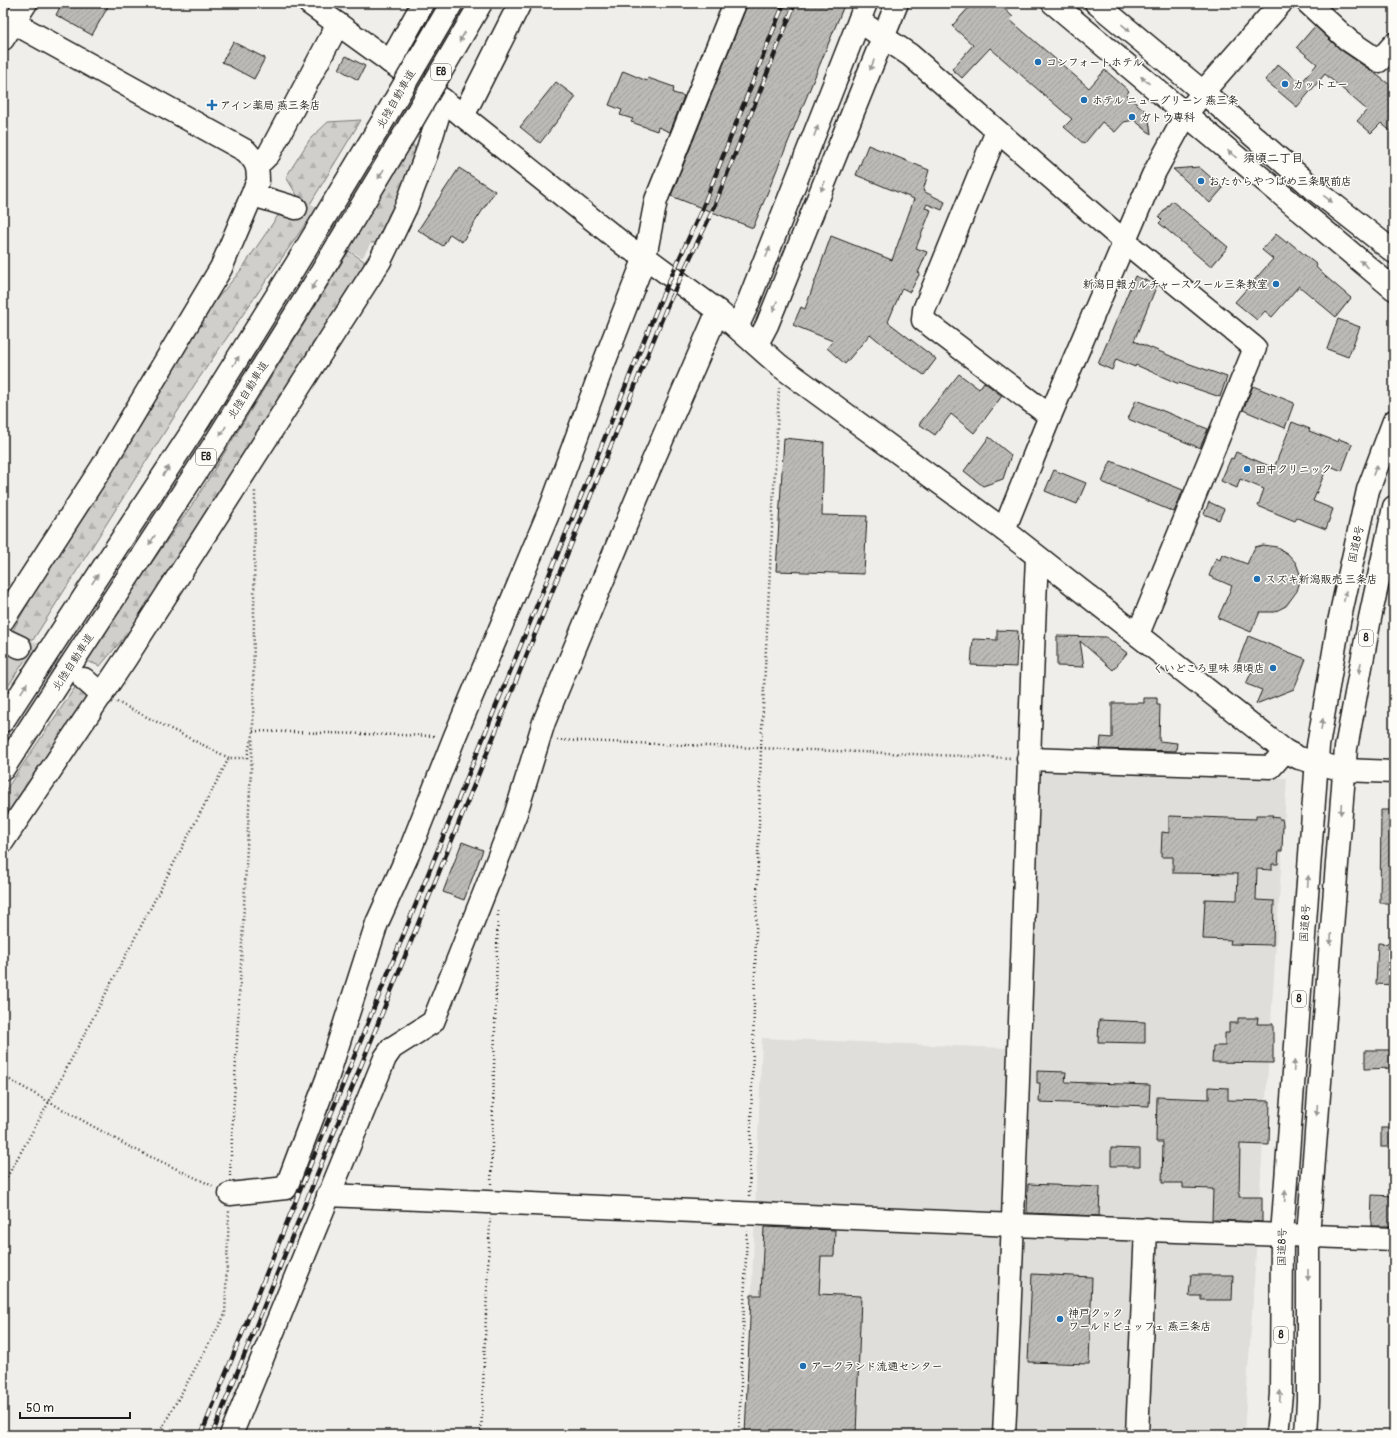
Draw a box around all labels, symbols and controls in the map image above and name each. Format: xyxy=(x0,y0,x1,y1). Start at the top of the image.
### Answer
one-way arrow xyxy=(1121,23,1131,32)
one-way arrow xyxy=(458,31,465,43)
place label: コンフォートホテル xyxy=(1046,56,1143,69)
marker: コンフォートホテル xyxy=(1033,57,1043,67)
one-way arrow xyxy=(868,60,874,72)
road number: E8 xyxy=(431,64,451,80)
street label: 北陸自動車道 xyxy=(374,67,418,131)
one-way arrow xyxy=(1140,76,1150,85)
place label: カットエー xyxy=(1293,78,1348,91)
marker: カットエー xyxy=(1280,79,1290,89)
place label: ホテル ニューグリーン 燕三条 xyxy=(1092,94,1238,107)
marker: ホテル ニューグリーン 燕三条 xyxy=(1079,95,1089,105)
place label: アイン薬局 燕三条店 xyxy=(220,99,321,112)
marker: アイン薬局 燕三条店 xyxy=(207,100,217,110)
place label: ガトウ専科 xyxy=(1140,111,1195,124)
marker: ガトウ専科 xyxy=(1127,112,1137,122)
one-way arrow xyxy=(813,125,819,137)
one-way arrow xyxy=(1227,149,1237,158)
district label: 須頃二丁目 xyxy=(1243,151,1303,166)
one-way arrow xyxy=(377,168,384,180)
place label: おたからやつばめ三条駅前店 xyxy=(1209,175,1352,188)
marker: おたからやつばめ三条駅前店 xyxy=(1196,176,1206,186)
one-way arrow xyxy=(820,180,826,192)
one-way arrow xyxy=(1322,195,1333,204)
one-way arrow xyxy=(766,246,772,258)
one-way arrow xyxy=(1359,259,1369,268)
place label: 新潟日報カルチャースクール三条教室 xyxy=(1083,278,1268,291)
one-way arrow xyxy=(310,279,317,291)
marker: 新潟日報カルチャースクール三条教室 xyxy=(1271,279,1281,289)
one-way arrow xyxy=(771,301,777,313)
one-way arrow xyxy=(232,356,240,366)
street label: 北陸自動車道 xyxy=(225,359,271,421)
one-way arrow xyxy=(219,426,227,436)
road number: E8 xyxy=(196,449,216,465)
place label: 田中クリニック xyxy=(1255,463,1332,476)
marker: 田中クリニック xyxy=(1242,464,1252,474)
one-way arrow xyxy=(1373,464,1379,476)
one-way arrow xyxy=(163,465,170,476)
street label: 国道8号 xyxy=(1346,524,1366,564)
one-way arrow xyxy=(148,535,156,545)
place label: スズキ新潟販売 三条店 xyxy=(1265,573,1378,586)
one-way arrow xyxy=(91,574,99,585)
marker: スズキ新潟販売 三条店 xyxy=(1252,574,1262,584)
one-way arrow xyxy=(1342,590,1348,602)
road number: 8 xyxy=(1359,630,1373,646)
street label: 北陸自動車道 xyxy=(50,631,96,693)
place label: くいどころ里味 須頃店 xyxy=(1153,662,1265,675)
one-way arrow xyxy=(1357,662,1363,674)
marker: くいどころ里味 須頃店 xyxy=(1268,663,1278,673)
one-way arrow xyxy=(20,683,28,693)
one-way arrow xyxy=(1319,718,1325,730)
one-way arrow xyxy=(1338,803,1345,815)
one-way arrow xyxy=(1304,875,1311,887)
street label: 国道8号 xyxy=(1297,903,1313,943)
one-way arrow xyxy=(1327,933,1334,945)
road number: 8 xyxy=(1292,991,1306,1007)
one-way arrow xyxy=(1291,1060,1298,1072)
one-way arrow xyxy=(1314,1104,1321,1116)
one-way arrow xyxy=(1281,1190,1288,1202)
street label: 国道8号 xyxy=(1275,1228,1289,1266)
one-way arrow xyxy=(1305,1269,1311,1282)
place label: 神戸クック ワールドビュッフェ 燕三条店 xyxy=(1068,1307,1211,1333)
marker: 神戸クック ワールドビュッフェ 燕三条店 xyxy=(1055,1314,1065,1324)
road number: 8 xyxy=(1274,1327,1288,1343)
place label: アークランド流通センター xyxy=(811,1360,943,1373)
marker: アークランド流通センター xyxy=(798,1361,808,1371)
one-way arrow xyxy=(1277,1390,1284,1402)
scale bar xyxy=(20,1394,130,1420)
text: 50 m xyxy=(26,1401,54,1416)

